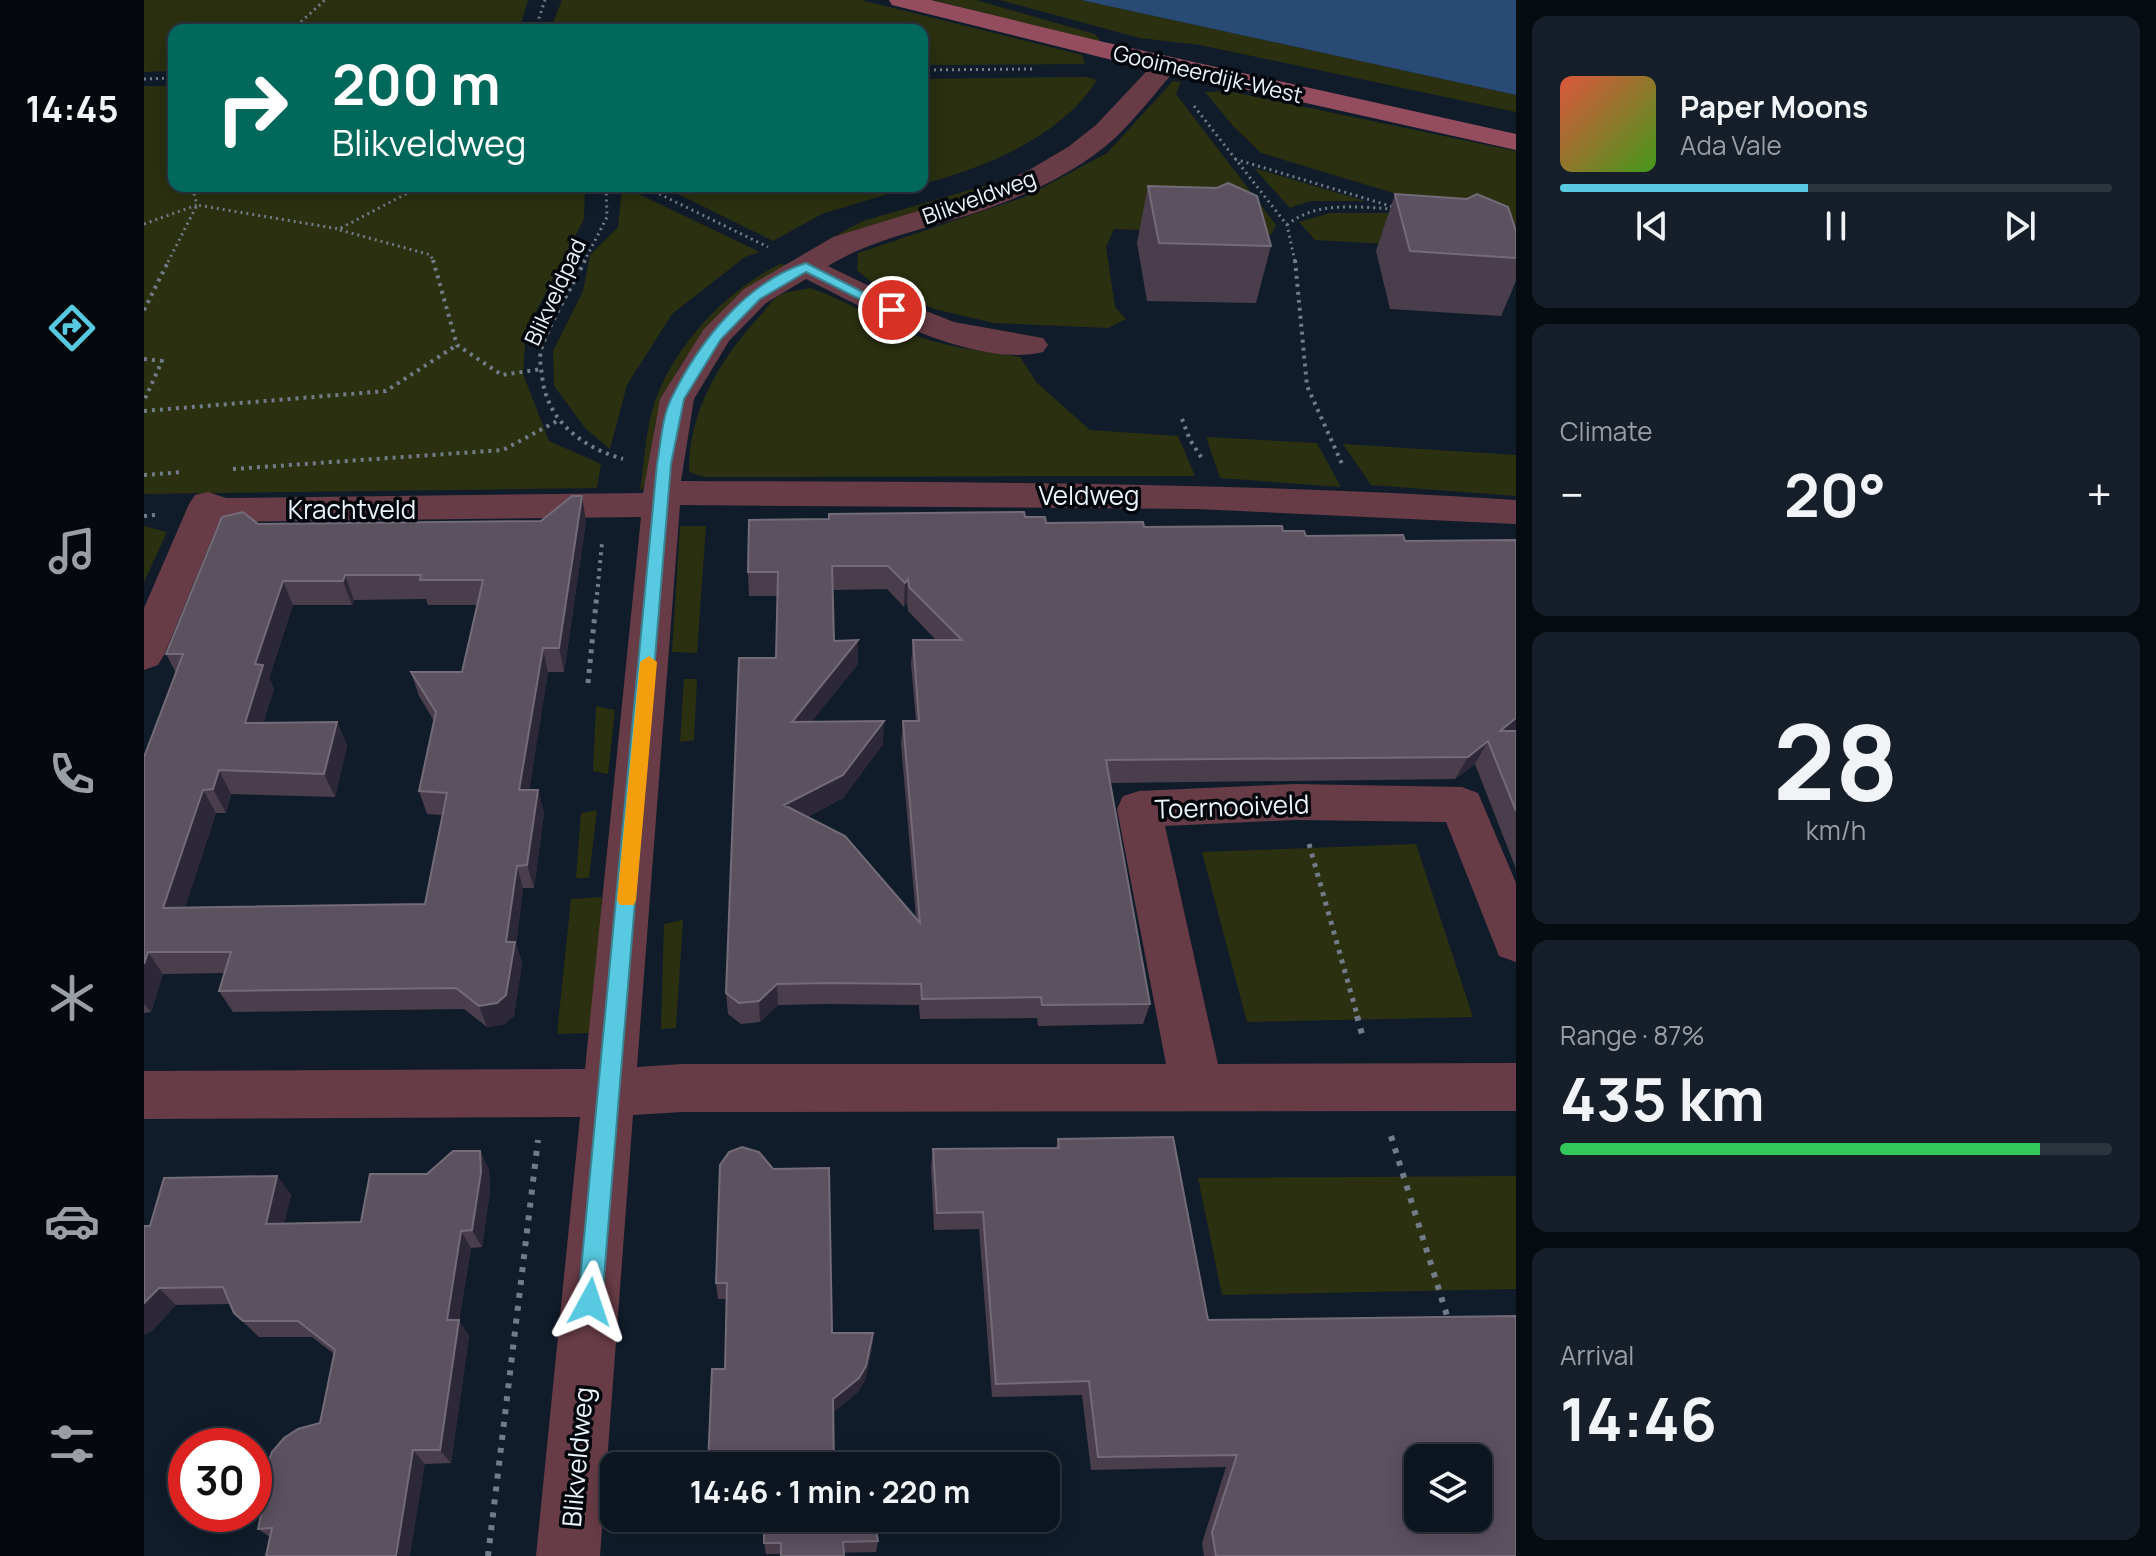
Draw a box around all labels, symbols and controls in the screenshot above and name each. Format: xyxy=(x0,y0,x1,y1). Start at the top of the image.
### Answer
street label: Gooimeerdijk-West xyxy=(1110,38,1306,110)
text: 200 m xyxy=(332,45,501,122)
icon: right xyxy=(200,56,304,160)
text: 14:45 xyxy=(25,84,119,133)
text: Paper Moons xyxy=(1680,86,1868,127)
text: Blikveldweg xyxy=(332,118,526,167)
text: Ada Vale xyxy=(1680,127,1782,163)
street label: Blikveldweg xyxy=(918,163,1040,231)
icon: previous xyxy=(1630,204,1674,248)
icon: pause xyxy=(1814,204,1858,248)
icon: next xyxy=(1998,204,2042,248)
street label: Blikveldpad xyxy=(517,234,593,350)
pin xyxy=(858,276,926,344)
icon: arrive xyxy=(870,288,914,332)
icon: directions xyxy=(44,300,100,356)
text: Climate xyxy=(1560,413,1652,449)
text: 20° xyxy=(1784,453,1886,535)
text: − xyxy=(1560,464,1584,524)
text: + xyxy=(2087,464,2112,524)
street label: Veldweg xyxy=(1039,477,1139,513)
street label: Krachtveld xyxy=(288,491,416,527)
icon: music xyxy=(44,523,100,579)
text: 28 xyxy=(1773,689,1899,831)
icon: phone xyxy=(44,746,100,802)
street label: Toernooiveld xyxy=(1154,785,1310,827)
text: km/h xyxy=(1806,812,1866,848)
icon: climate xyxy=(44,970,100,1026)
text: Range · 87% xyxy=(1560,1017,1705,1053)
text: 435 km xyxy=(1560,1057,1765,1139)
icon: car xyxy=(44,1193,100,1249)
position arrow xyxy=(548,1260,632,1344)
text: Arrival xyxy=(1560,1337,1634,1373)
text: 14:46 xyxy=(1560,1377,1717,1459)
street label: Blikveldweg xyxy=(553,1386,601,1528)
icon: filters xyxy=(44,1416,100,1472)
speed limit sign: 30 xyxy=(168,1428,272,1532)
map controls xyxy=(1404,1444,1492,1532)
button: layers xyxy=(1404,1444,1492,1532)
text: 14:46 · 1 min · 220 m xyxy=(690,1471,970,1512)

